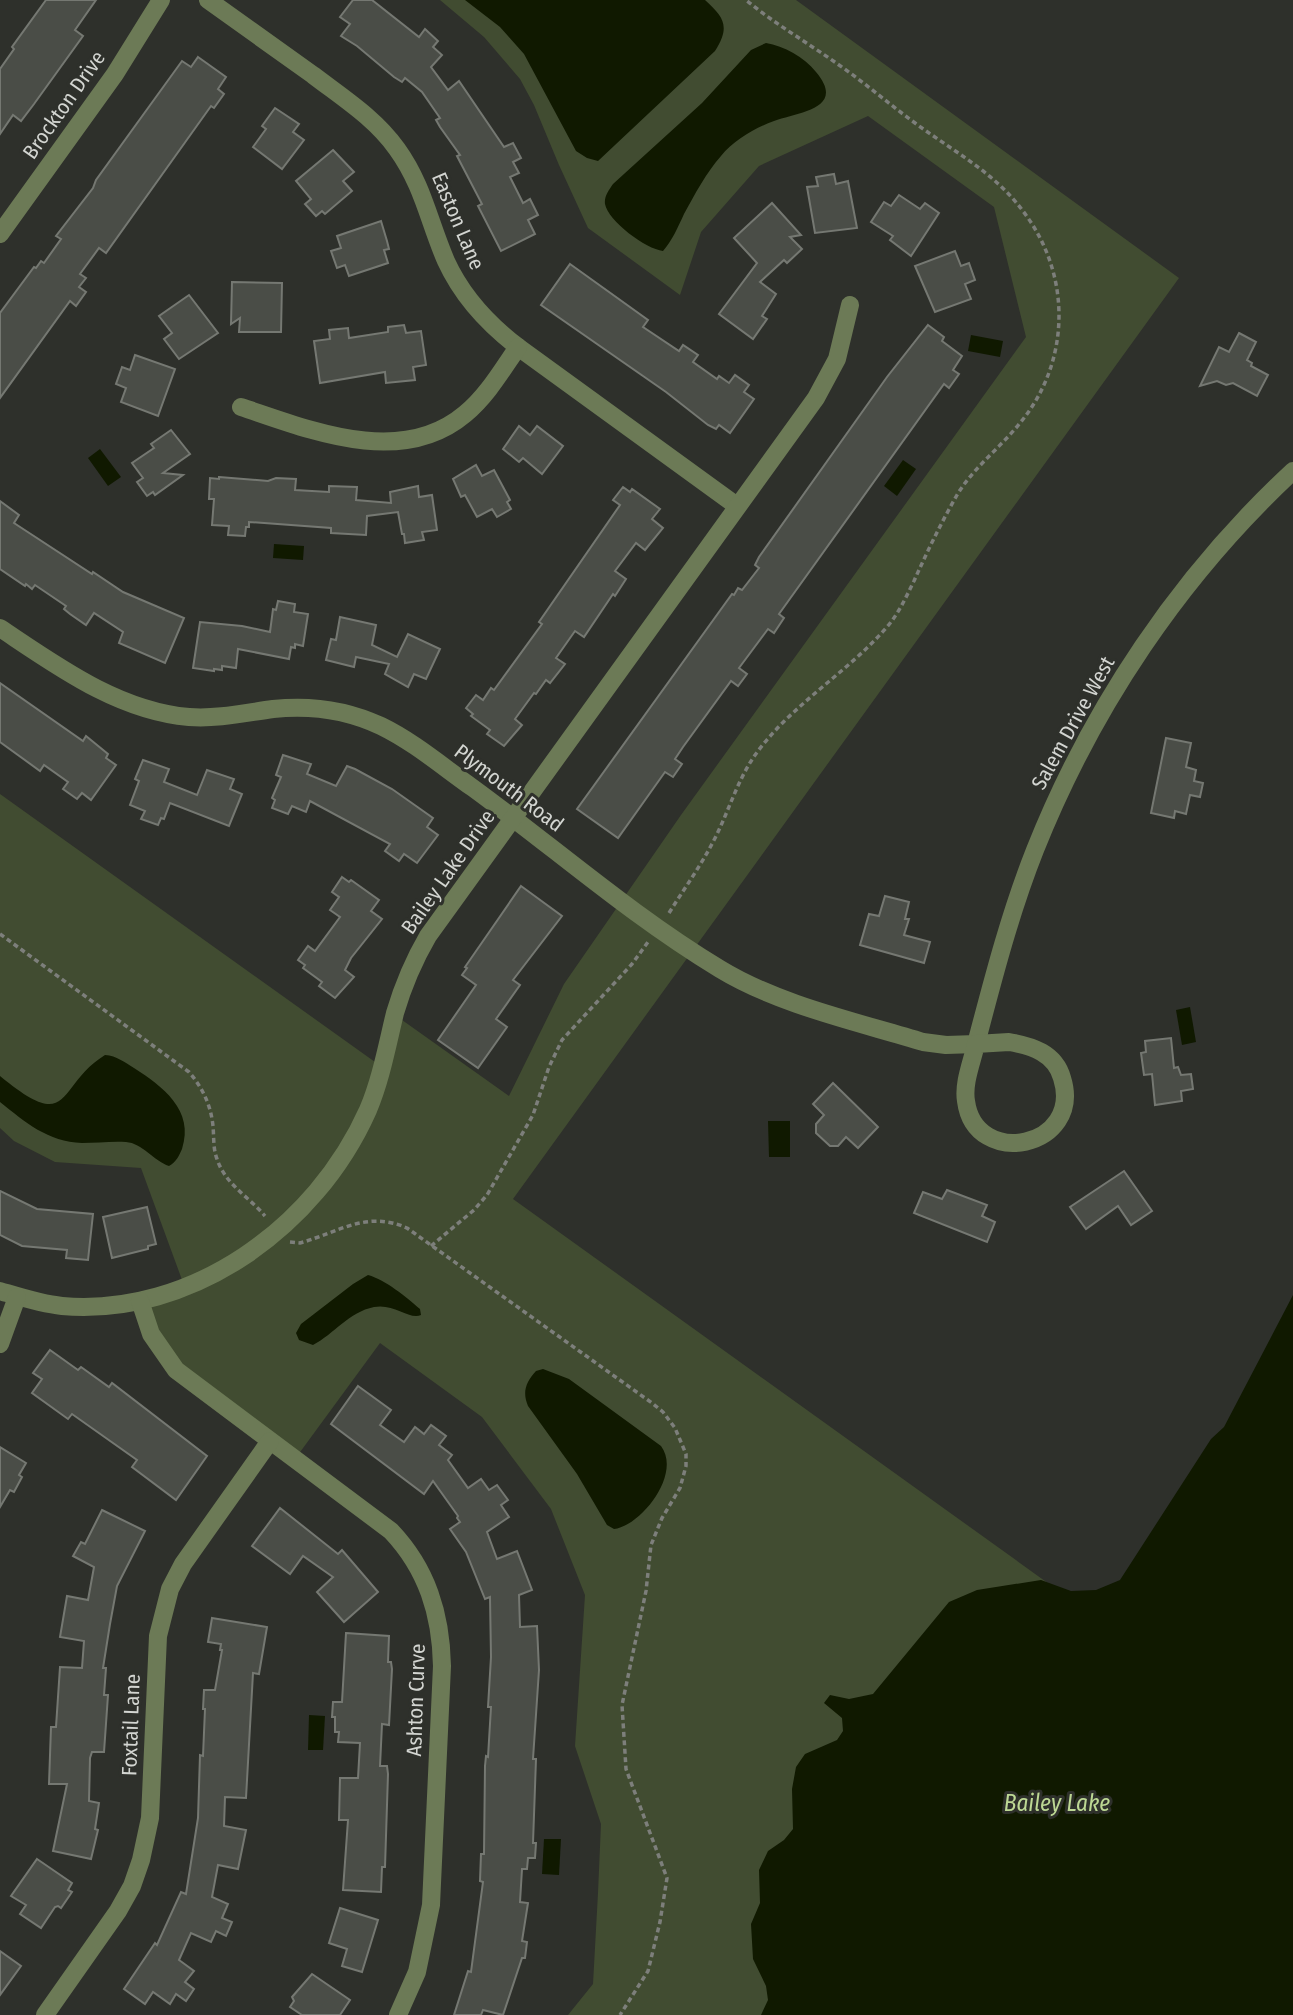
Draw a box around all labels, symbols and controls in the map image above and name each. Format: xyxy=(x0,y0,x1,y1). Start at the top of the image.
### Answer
street label: Brockton Drive xyxy=(17,46,111,164)
street label: Easton Lane xyxy=(426,168,490,274)
street label: Salem Drive West xyxy=(1026,652,1120,794)
street label: Plymouth Road xyxy=(449,738,569,838)
street label: Bailey Lake Drive xyxy=(396,805,500,939)
street label: Ashton Curve xyxy=(401,1643,431,1757)
street label: Foxtail Lane xyxy=(116,1673,146,1777)
water label: Bailey Lake xyxy=(1004,1789,1110,1817)

